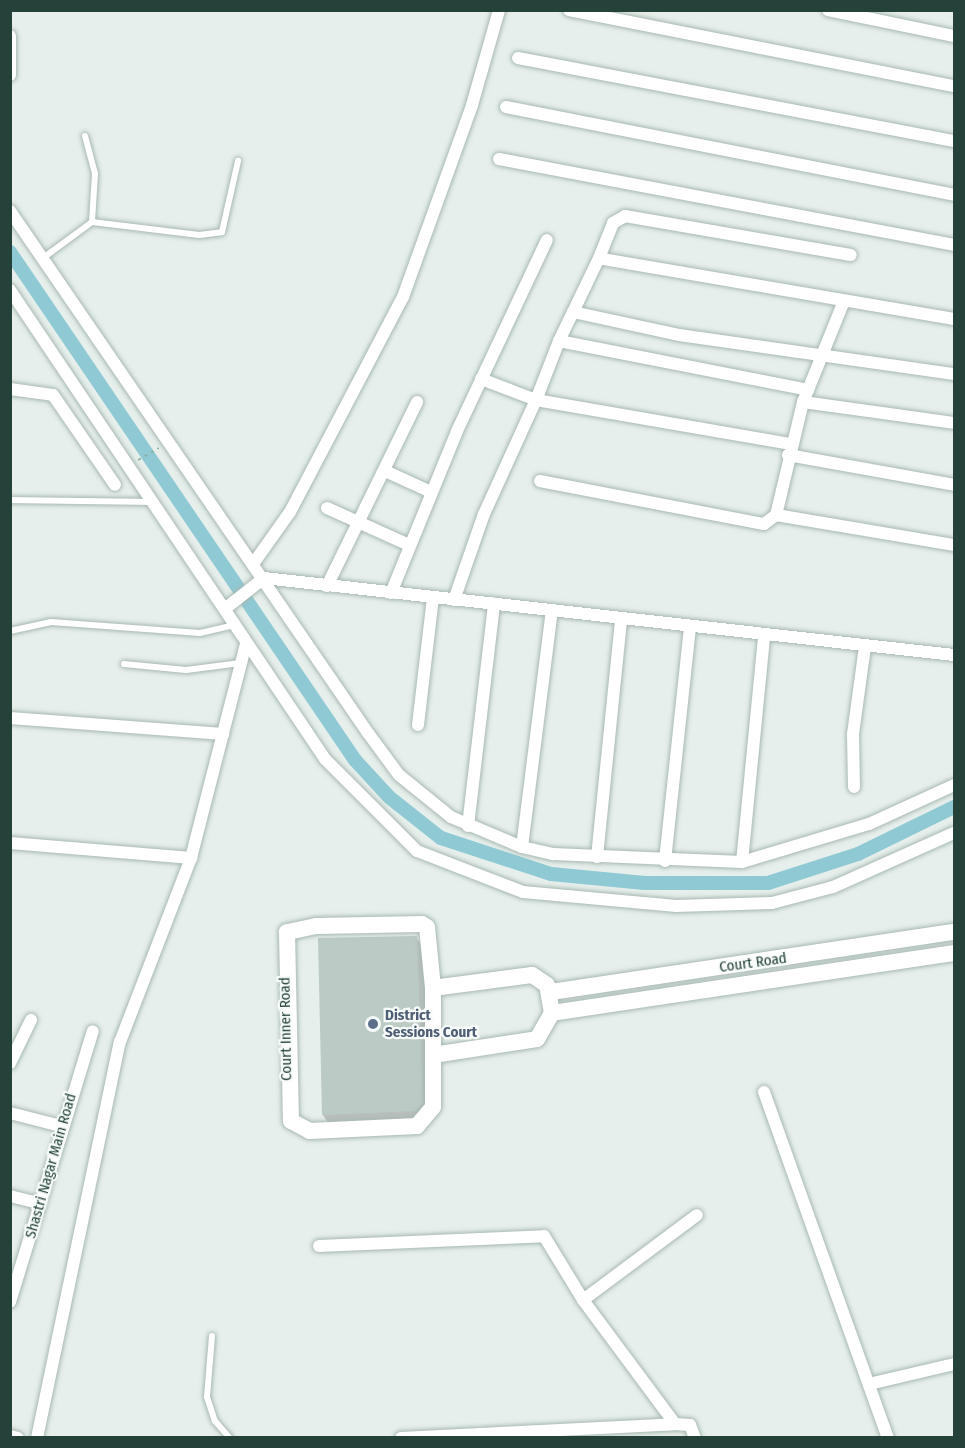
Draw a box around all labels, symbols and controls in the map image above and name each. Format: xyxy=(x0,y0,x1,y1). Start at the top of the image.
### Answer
street label: Court Road xyxy=(718,949,788,977)
street label: Court Inner Road xyxy=(276,977,296,1081)
place label: District Sessions Court xyxy=(385,1006,477,1041)
marker: District Sessions Court xyxy=(366,1017,380,1031)
street label: Shastri Nagar Main Road xyxy=(22,1091,80,1241)

